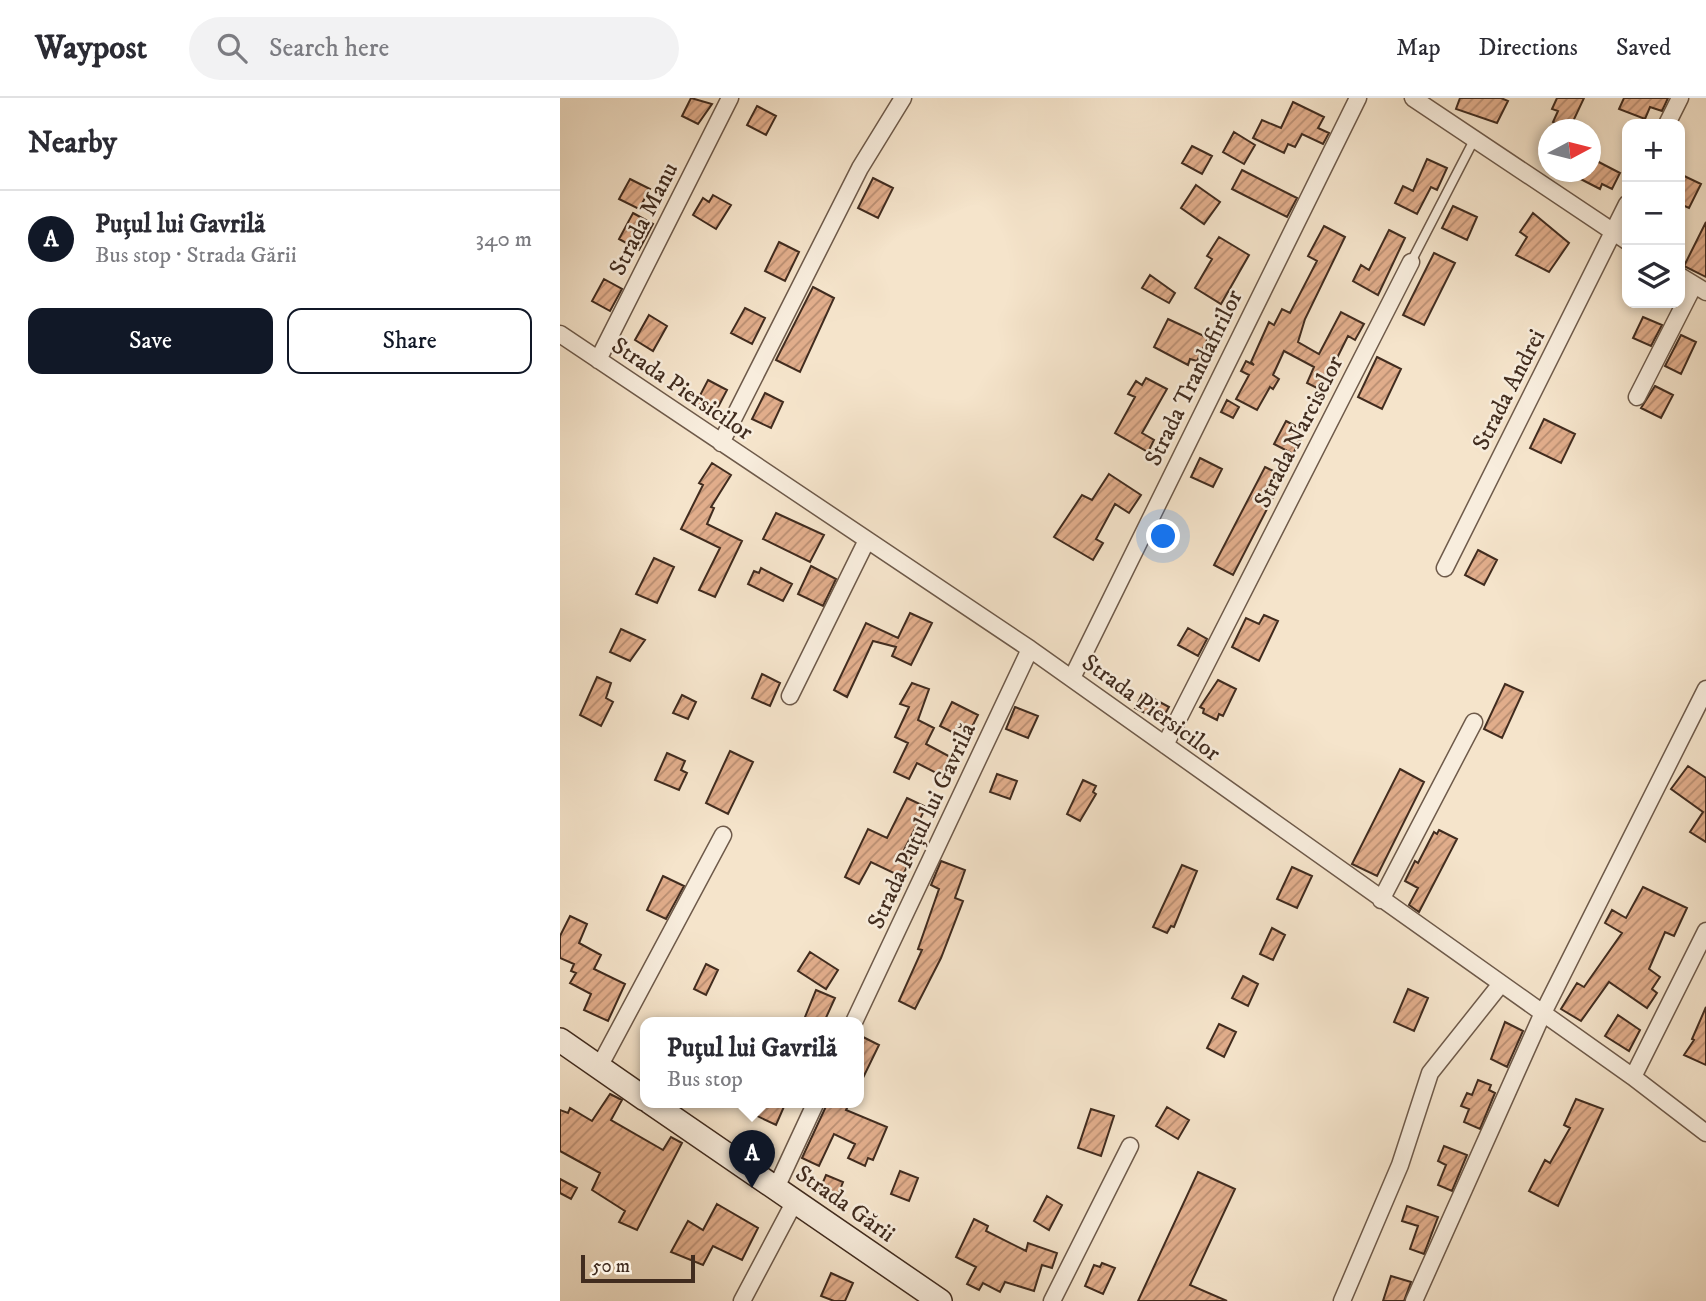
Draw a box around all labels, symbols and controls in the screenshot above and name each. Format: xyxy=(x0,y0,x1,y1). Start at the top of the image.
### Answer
search box xyxy=(189,17,679,80)
text: Waypost xyxy=(35,28,147,69)
icon: search xyxy=(213,29,251,67)
text: Search here xyxy=(269,32,389,65)
text: Map xyxy=(1396,33,1441,63)
text: Directions xyxy=(1479,33,1578,63)
text: Saved xyxy=(1616,33,1671,63)
north arrow xyxy=(1538,119,1601,182)
map controls xyxy=(1622,119,1685,308)
button: + xyxy=(1622,119,1685,182)
text: Nearby xyxy=(28,125,117,162)
street label: Strada Manu xyxy=(603,157,685,281)
button: − xyxy=(1622,182,1685,245)
text: Puțul lui Gavrilă xyxy=(95,208,265,241)
text: A xyxy=(44,225,58,254)
text: 340 m xyxy=(476,225,532,254)
text: Bus stop · Strada Gării xyxy=(95,241,297,270)
button: layers xyxy=(1622,245,1685,308)
street label: Strada Trandafirilor xyxy=(1138,285,1250,471)
button: Save xyxy=(28,308,273,374)
button: Share xyxy=(287,308,532,374)
street label: Strada Andrei xyxy=(1466,325,1552,455)
street label: Strada Piersicilor xyxy=(606,331,758,447)
street label: Strada Narciselor xyxy=(1248,351,1350,513)
your location xyxy=(1146,519,1180,553)
street label: Strada Piersicilor xyxy=(1076,648,1226,768)
street label: Strada Puțul lui Gavrilă xyxy=(861,717,983,934)
popup xyxy=(640,1017,864,1108)
text: Puțul lui Gavrilă xyxy=(667,1032,837,1065)
text: Bus stop xyxy=(667,1065,743,1094)
pin: A xyxy=(729,1130,775,1188)
street label: Strada Gării xyxy=(789,1159,901,1249)
scale bar xyxy=(581,1252,695,1284)
text: 50 m xyxy=(592,1255,630,1278)

